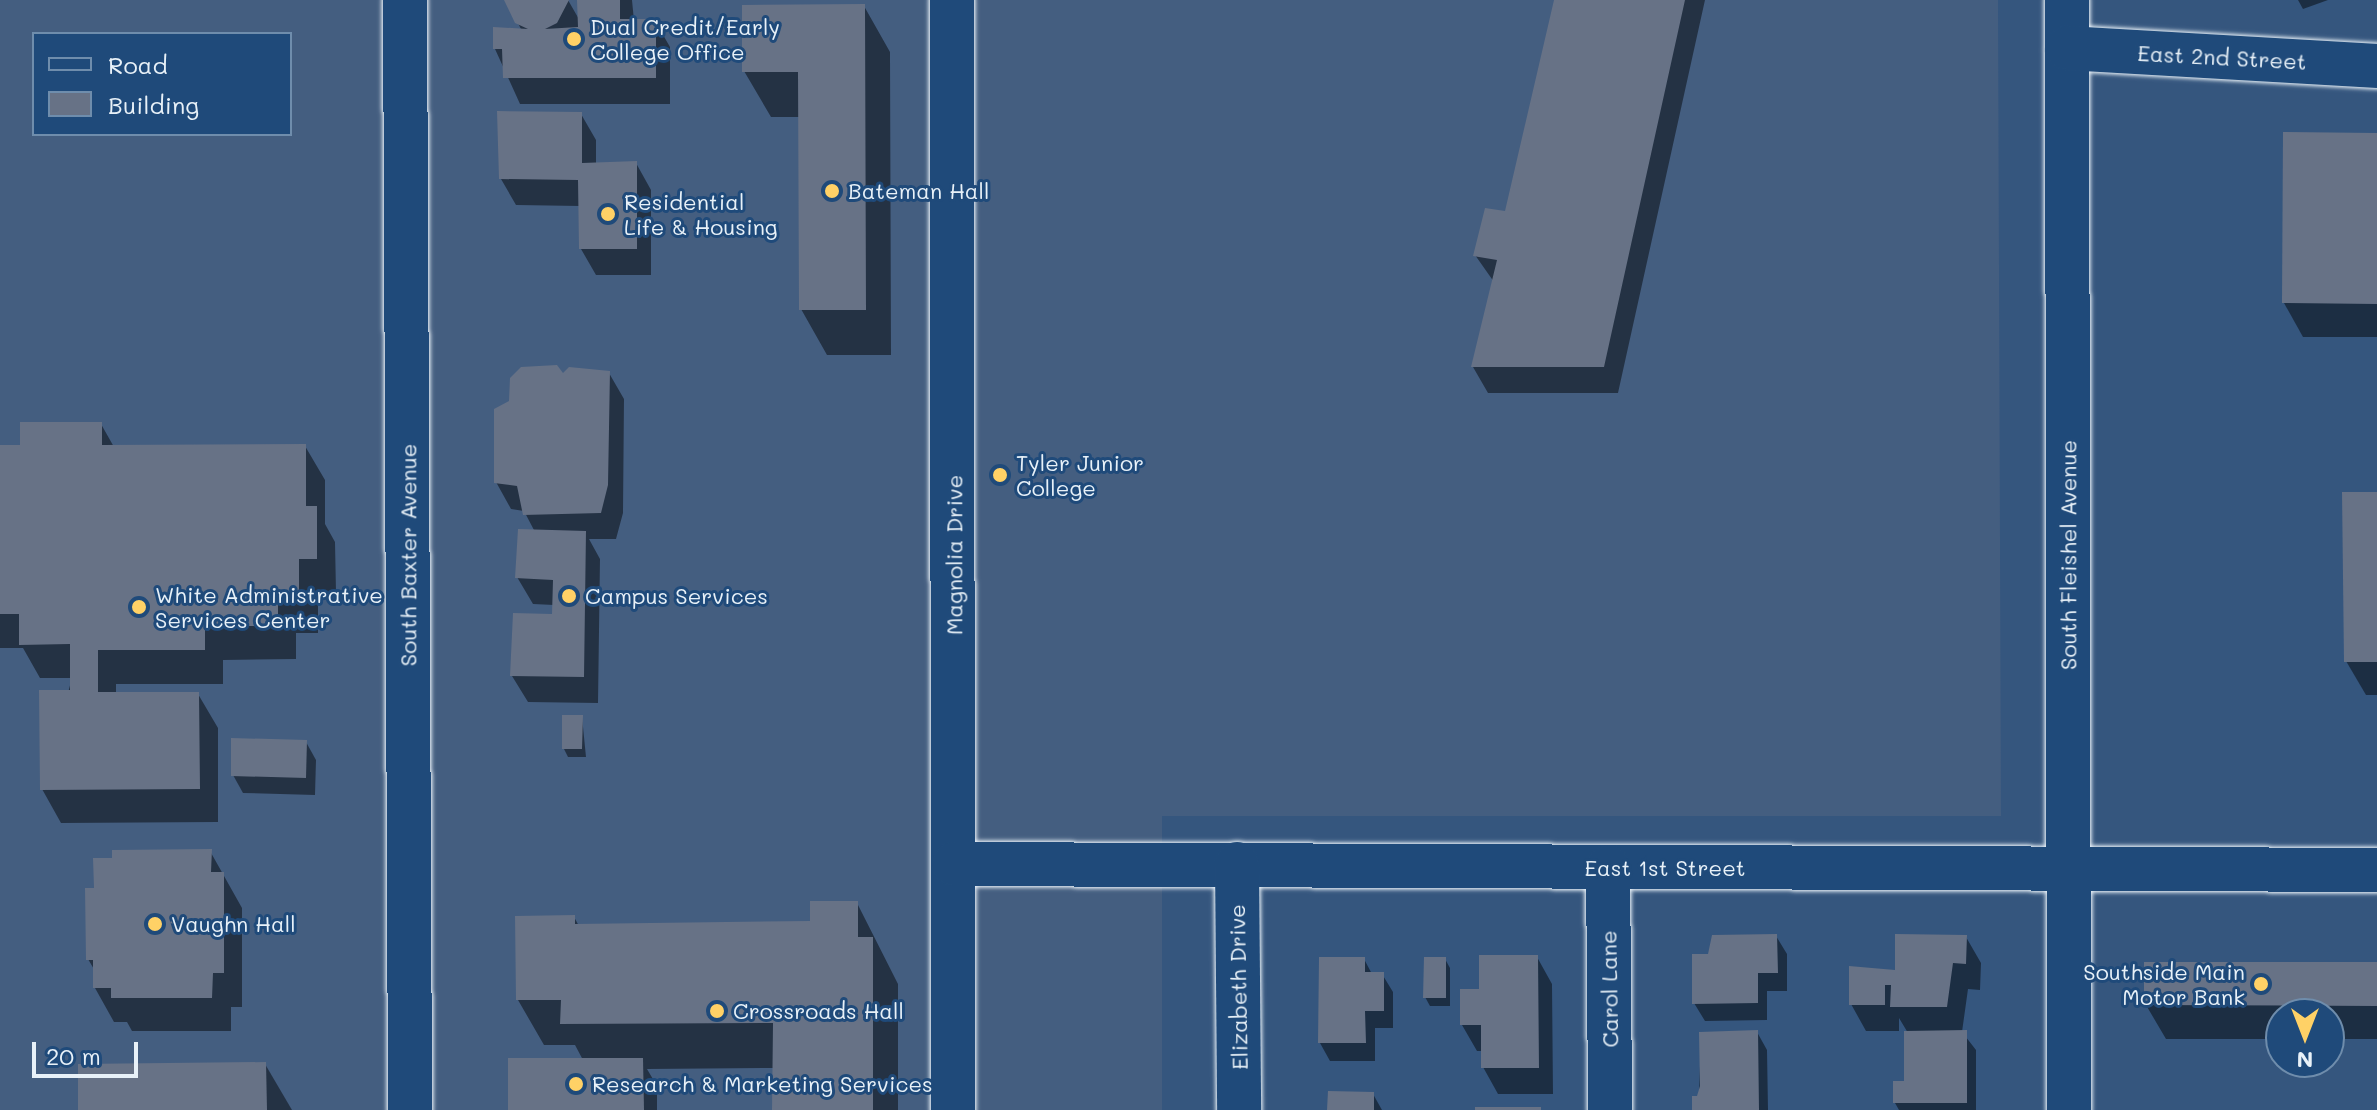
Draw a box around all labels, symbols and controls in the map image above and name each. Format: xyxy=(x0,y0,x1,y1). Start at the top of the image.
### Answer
place label: Dual Credit/Early College Office xyxy=(590,13,780,64)
marker: Dual Credit/Early College Office xyxy=(565,30,583,48)
legend xyxy=(32,32,292,136)
street label: East 2nd Street xyxy=(2137,39,2307,75)
text: Road xyxy=(108,49,168,80)
text: Building xyxy=(108,89,199,120)
place label: Bateman Hall xyxy=(848,178,990,204)
marker: Bateman Hall xyxy=(823,182,841,200)
place label: Residential Life & Housing xyxy=(624,188,778,240)
marker: Residential Life & Housing xyxy=(599,205,617,223)
street label: South Fleishel Avenue xyxy=(2055,440,2081,670)
street label: South Baxter Avenue xyxy=(395,444,421,666)
place label: Tyler Junior College xyxy=(1016,449,1144,500)
marker: Tyler Junior College xyxy=(991,466,1009,484)
street label: Magnolia Drive xyxy=(941,475,967,635)
place label: White Administrative Services Center xyxy=(155,581,383,632)
place label: Campus Services xyxy=(585,583,768,609)
marker: Campus Services xyxy=(560,587,578,605)
marker: White Administrative Services Center xyxy=(130,598,148,616)
street label: East 1st Street xyxy=(1585,855,1745,881)
street label: Elizabeth Drive xyxy=(1223,904,1253,1070)
place label: Vaughn Hall xyxy=(171,911,296,937)
marker: Vaughn Hall xyxy=(146,915,164,933)
street label: Carol Lane xyxy=(1595,930,1623,1048)
place label: Southside Main Motor Bank xyxy=(2083,958,2245,1010)
marker: Southside Main Motor Bank xyxy=(2252,975,2270,993)
place label: Crossroads Hall xyxy=(733,998,904,1024)
north arrow xyxy=(2265,998,2345,1078)
marker: Crossroads Hall xyxy=(708,1002,726,1020)
scale bar xyxy=(36,1026,142,1076)
text: 20 m xyxy=(46,1040,101,1071)
text: N xyxy=(2297,1046,2313,1075)
place label: Research & Marketing Services xyxy=(592,1071,933,1097)
marker: Research & Marketing Services xyxy=(567,1075,585,1093)

